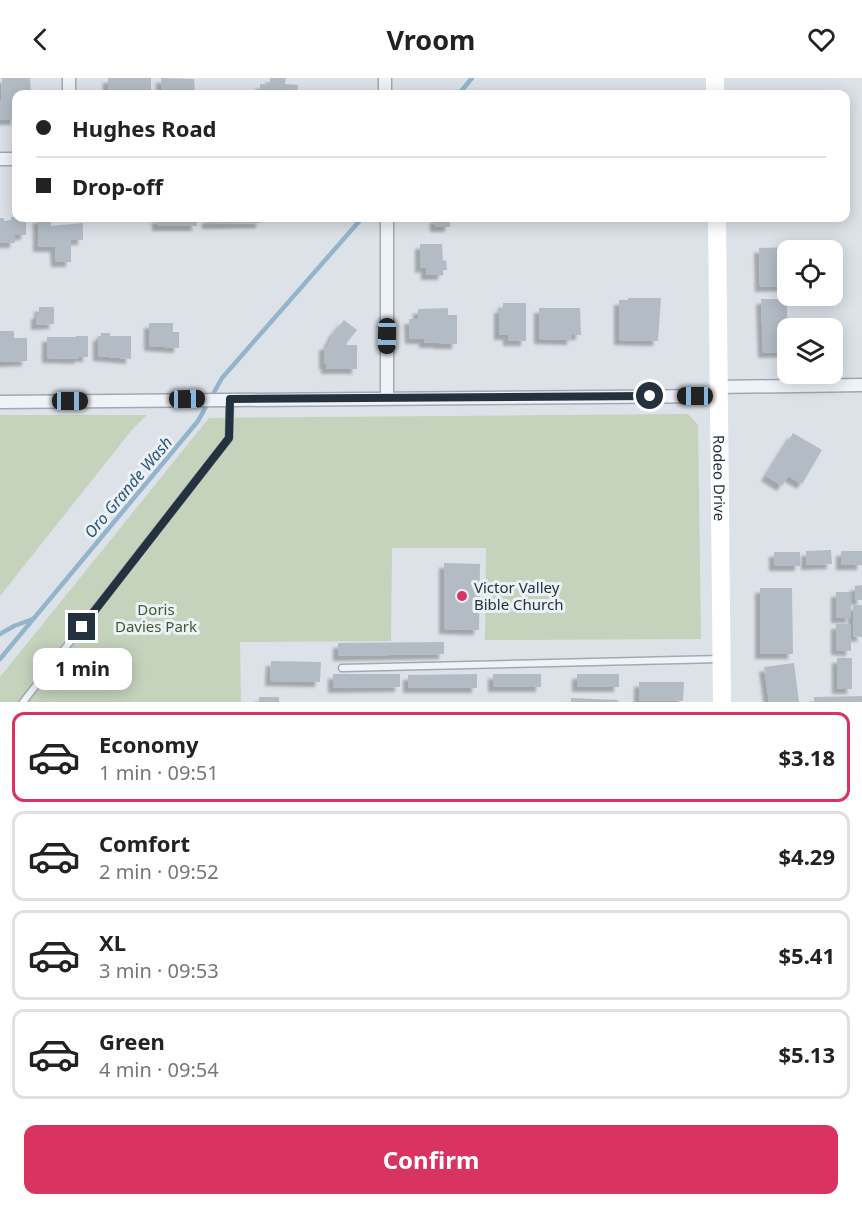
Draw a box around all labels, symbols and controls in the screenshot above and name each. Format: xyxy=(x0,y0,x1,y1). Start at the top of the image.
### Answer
text: Vroom xyxy=(387,21,475,58)
icon: back xyxy=(24,23,57,56)
icon: heart xyxy=(805,23,838,56)
text: Hughes Road xyxy=(72,113,217,143)
text: Drop-off xyxy=(72,171,163,201)
map controls xyxy=(777,240,843,384)
button: locate xyxy=(777,240,843,306)
car xyxy=(378,318,396,354)
button: layers xyxy=(777,318,843,384)
route start xyxy=(636,382,663,409)
car xyxy=(677,387,713,405)
car xyxy=(169,390,205,408)
car xyxy=(52,392,88,410)
water label: Oro Grande Wash xyxy=(79,432,177,542)
street label: Rodeo Drive xyxy=(709,435,730,521)
place label: Victor Valley Bible Church xyxy=(474,577,563,614)
marker: Victor Valley Bible Church xyxy=(455,589,469,603)
park label: Doris Davies Park xyxy=(115,599,197,636)
route end xyxy=(68,613,95,640)
callout: 1 min xyxy=(32,648,132,690)
text: 1 min xyxy=(55,655,110,682)
text: Economy xyxy=(99,729,198,759)
icon: car xyxy=(27,730,81,784)
text: $3.18 xyxy=(778,742,835,772)
text: 1 min · 09:51 xyxy=(99,759,219,786)
text: Comfort xyxy=(99,828,190,858)
icon: car xyxy=(27,829,81,883)
text: $4.29 xyxy=(778,841,835,871)
text: 2 min · 09:52 xyxy=(99,858,219,885)
text: XL xyxy=(99,927,126,957)
icon: car xyxy=(27,928,81,982)
text: $5.41 xyxy=(778,940,835,970)
text: 3 min · 09:53 xyxy=(99,957,219,984)
text: Green xyxy=(99,1026,165,1056)
icon: car xyxy=(27,1027,81,1081)
text: $5.13 xyxy=(778,1039,835,1069)
text: 4 min · 09:54 xyxy=(99,1056,219,1083)
button: Confirm xyxy=(24,1125,838,1194)

